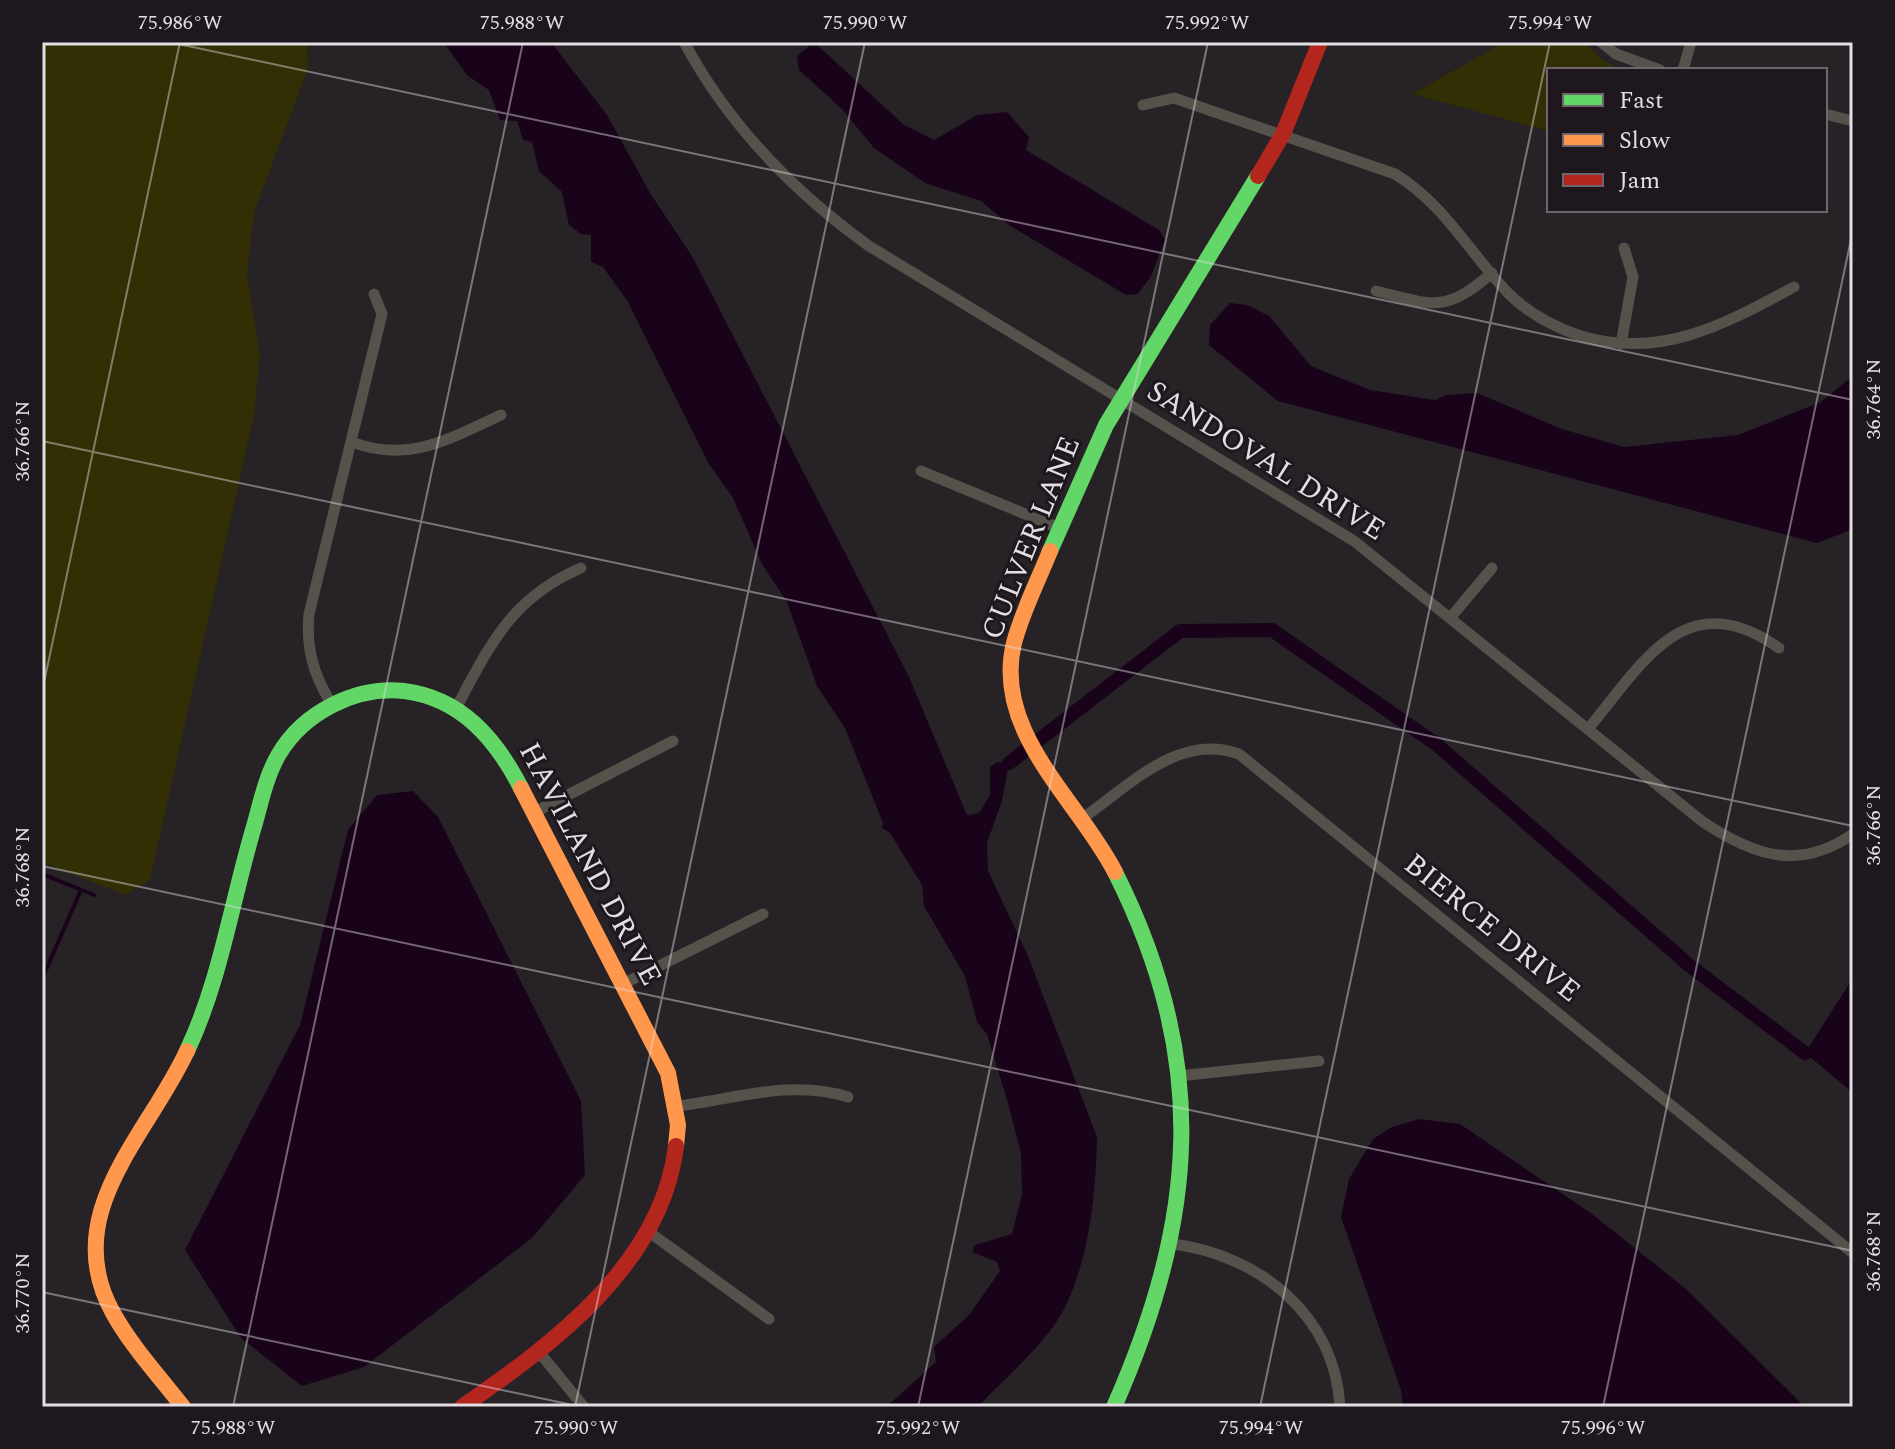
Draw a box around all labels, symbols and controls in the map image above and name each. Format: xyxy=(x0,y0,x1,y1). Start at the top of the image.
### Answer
text: 75.986°W xyxy=(138,8,223,38)
text: 75.988°W xyxy=(480,8,565,38)
text: 75.990°W xyxy=(823,8,908,38)
text: 75.992°W xyxy=(1165,8,1250,38)
text: 75.994°W xyxy=(1508,8,1593,38)
legend xyxy=(1547,68,1827,212)
text: Fast xyxy=(1619,83,1664,119)
text: Slow xyxy=(1619,123,1671,159)
text: Jam xyxy=(1619,163,1660,199)
text: 36.764°N xyxy=(1859,359,1889,439)
street label: SANDOVAL DRIVE xyxy=(1138,369,1394,553)
text: 36.766°N xyxy=(8,401,38,481)
street label: CULVER LANE xyxy=(969,429,1093,647)
street label: HAVILAND DRIVE xyxy=(506,734,674,994)
text: 36.766°N xyxy=(1859,785,1889,865)
text: 36.768°N xyxy=(8,827,38,907)
street label: BIERCE DRIVE xyxy=(1394,842,1590,1014)
text: 36.768°N xyxy=(1859,1211,1889,1291)
text: 36.770°N xyxy=(8,1253,38,1333)
text: 75.988°W xyxy=(191,1413,276,1443)
text: 75.990°W xyxy=(534,1413,619,1443)
text: 75.992°W xyxy=(876,1413,961,1443)
text: 75.994°W xyxy=(1219,1413,1304,1443)
text: 75.996°W xyxy=(1561,1413,1646,1443)

